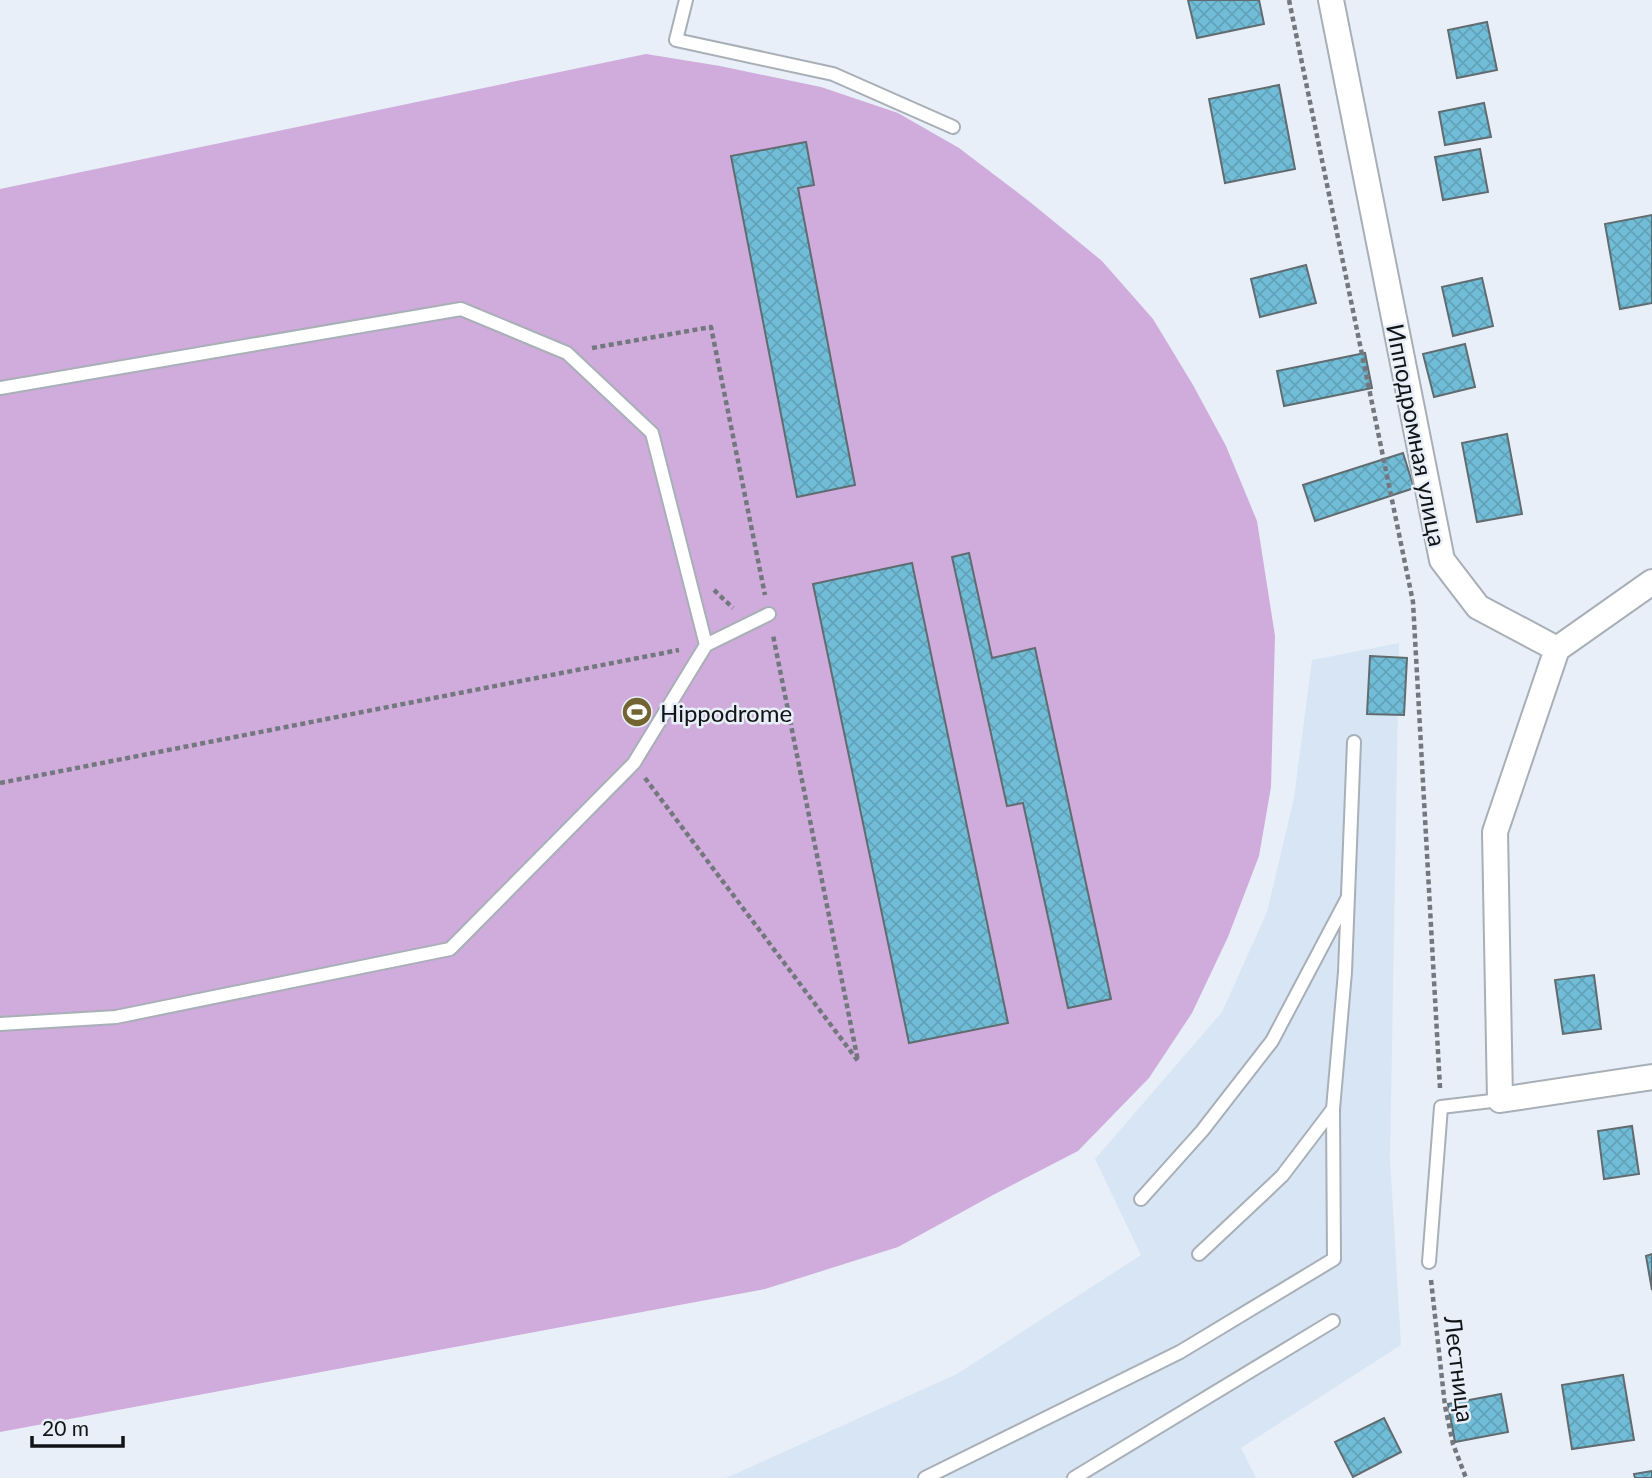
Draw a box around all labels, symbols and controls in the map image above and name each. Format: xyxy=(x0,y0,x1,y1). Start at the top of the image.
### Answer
street label: Ипподромная улица xyxy=(1381,321,1453,549)
sports icon: Hippodrome xyxy=(620,695,654,729)
place label: Hippodrome xyxy=(660,698,792,727)
street label: Лестница xyxy=(1439,1313,1481,1424)
scale bar xyxy=(32,1404,122,1448)
text: 20 m xyxy=(42,1415,89,1440)

